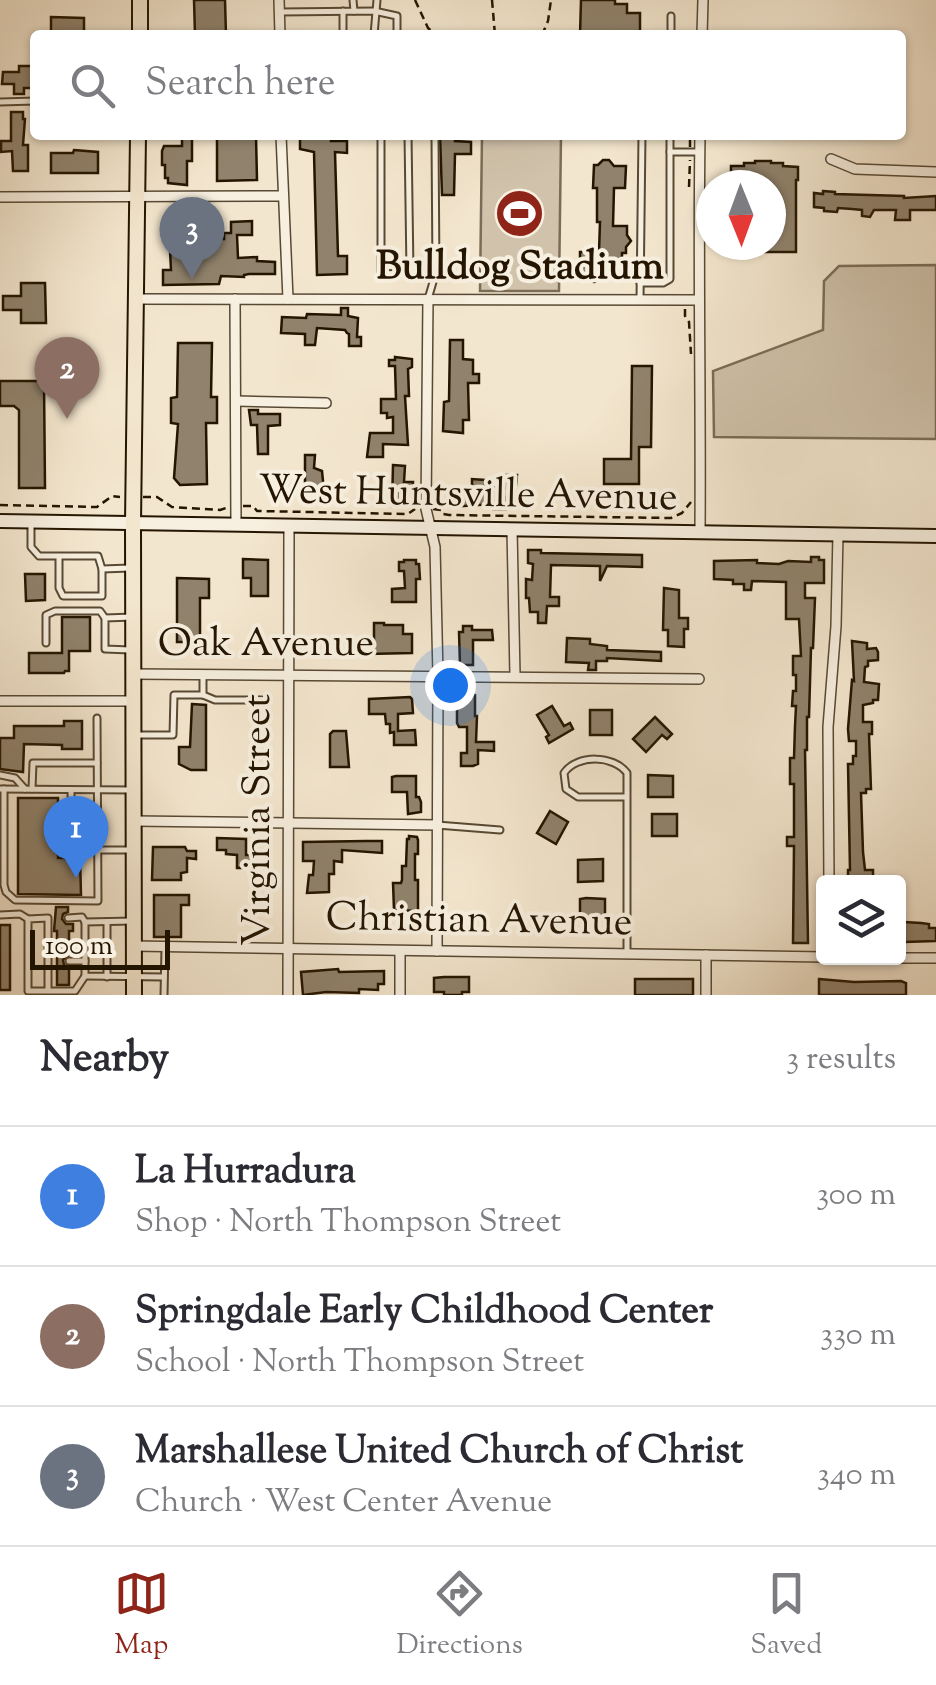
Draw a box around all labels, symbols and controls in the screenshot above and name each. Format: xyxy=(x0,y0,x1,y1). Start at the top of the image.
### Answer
search box xyxy=(30,30,906,140)
icon: search xyxy=(65,58,120,113)
text: Search here xyxy=(145,58,336,112)
north arrow xyxy=(696,170,786,260)
sports icon: Bulldog Stadium xyxy=(494,187,546,239)
pin: 3 xyxy=(160,196,224,279)
place label: Bulldog Stadium xyxy=(376,240,664,297)
pin: 2 xyxy=(34,336,100,419)
street label: West Huntsville Avenue xyxy=(258,464,678,528)
street label: Oak Avenue xyxy=(158,617,374,674)
your location xyxy=(425,660,476,711)
street label: Virginia Street xyxy=(231,694,288,946)
pin: 1 xyxy=(44,796,108,878)
map controls xyxy=(816,875,906,965)
button: layers xyxy=(816,875,906,965)
street label: Christian Avenue xyxy=(325,891,633,953)
scale bar xyxy=(30,925,170,970)
text: 100 m xyxy=(45,927,113,967)
text: Nearby xyxy=(40,1030,169,1090)
text: 3 results xyxy=(786,1037,896,1083)
text: La Hurradura xyxy=(135,1146,356,1200)
text: 1 xyxy=(67,1173,78,1219)
text: 300 m xyxy=(816,1173,896,1219)
text: Shop · North Thompson Street xyxy=(135,1200,561,1246)
text: Springdale Early Childhood Center xyxy=(135,1286,713,1340)
text: 2 xyxy=(65,1313,80,1359)
text: 330 m xyxy=(820,1313,896,1359)
text: School · North Thompson Street xyxy=(135,1340,584,1386)
text: Marshallese United Church of Christ xyxy=(135,1426,743,1480)
text: 3 xyxy=(66,1453,79,1499)
text: 340 m xyxy=(817,1453,896,1499)
text: Church · West Center Avenue xyxy=(135,1480,552,1526)
tab: Map xyxy=(114,1566,169,1666)
tab: Directions xyxy=(396,1566,523,1666)
tab: Saved xyxy=(750,1566,822,1666)

